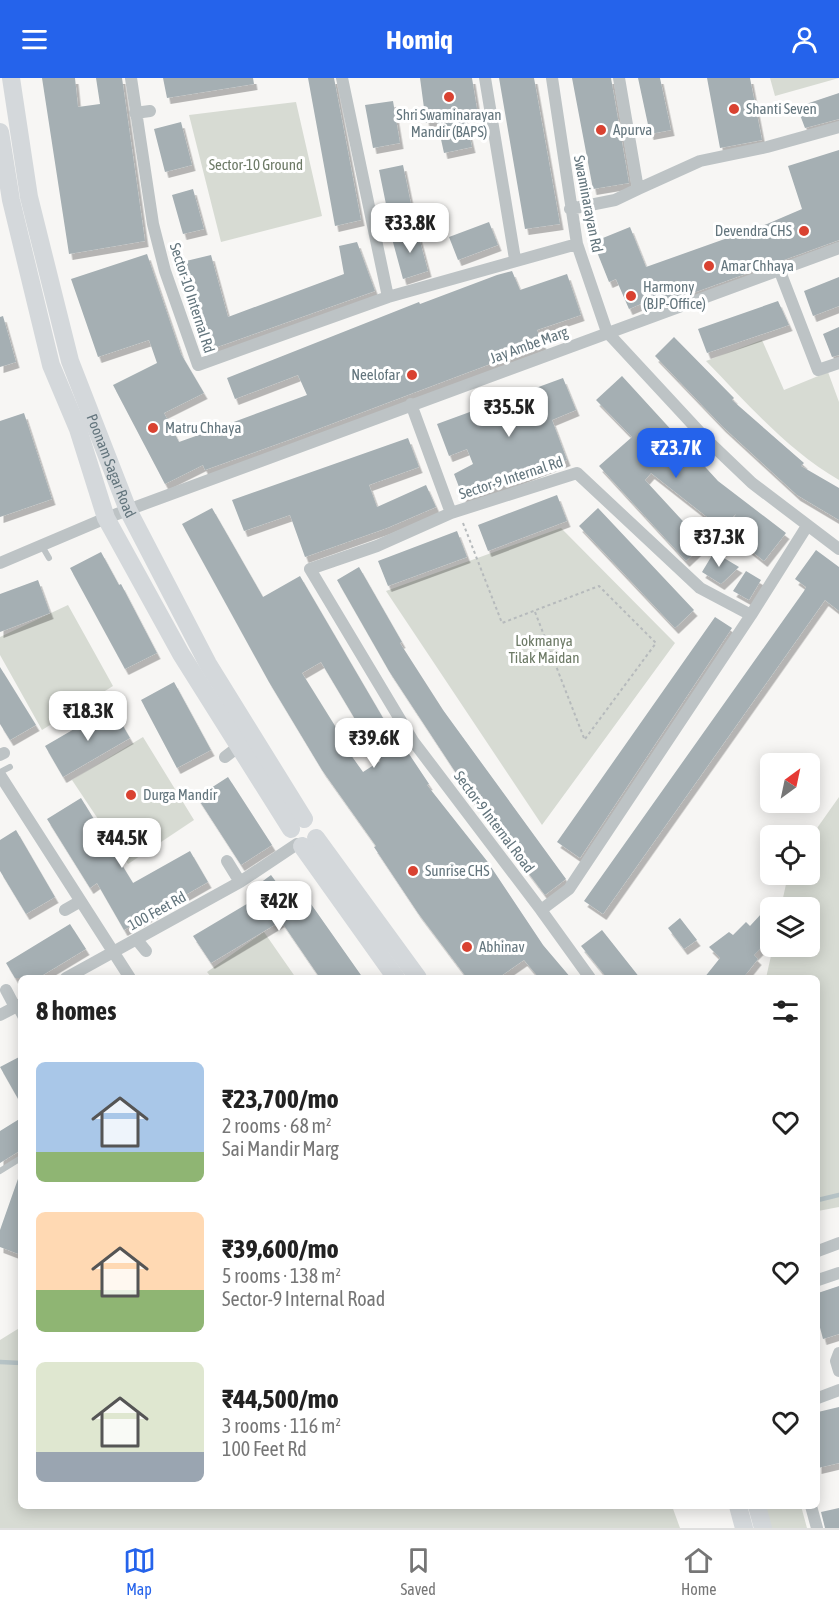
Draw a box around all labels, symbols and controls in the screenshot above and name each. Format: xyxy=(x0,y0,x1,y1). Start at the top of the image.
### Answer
icon: menu xyxy=(18,23,51,56)
icon: person xyxy=(788,23,821,56)
text: Homiq xyxy=(386,24,453,55)
marker: Shri Swaminarayan Mandir (BAPS) xyxy=(442,90,456,104)
place label: Shanti Seven xyxy=(746,100,817,117)
marker: Shanti Seven xyxy=(727,102,741,116)
place label: Shri Swaminarayan Mandir (BAPS) xyxy=(396,106,502,140)
place label: Apurva xyxy=(613,121,652,138)
marker: Apurva xyxy=(594,123,608,137)
street label: Swaminarayan Rd xyxy=(571,154,606,254)
park label: Sector-10 Ground xyxy=(209,156,303,173)
pin: ₹33.8K xyxy=(361,203,459,254)
text: ₹33.8K xyxy=(385,211,435,234)
place label: Devendra CHS xyxy=(715,222,792,239)
marker: Devendra CHS xyxy=(797,224,811,238)
street label: Sector-10 Internal Rd xyxy=(167,241,218,355)
place label: Amar Chhaya xyxy=(721,257,794,274)
marker: Amar Chhaya xyxy=(702,259,716,273)
place label: Harmony (BJP-Office) xyxy=(643,278,706,312)
marker: Harmony (BJP-Office) xyxy=(624,289,638,303)
street label: Jay Ambe Marg xyxy=(488,322,571,366)
place label: Neelofar xyxy=(351,366,401,383)
marker: Neelofar xyxy=(405,368,419,382)
pin: ₹35.5K xyxy=(460,387,558,438)
text: ₹35.5K xyxy=(484,395,534,418)
street label: Poonam Sagar Road xyxy=(83,411,140,521)
place label: Matru Chhaya xyxy=(165,419,241,436)
marker: Matru Chhaya xyxy=(146,421,160,435)
pin: ₹23.7K xyxy=(627,428,725,479)
text: ₹23.7K xyxy=(651,436,701,459)
street label: Sector-9 Internal Rd xyxy=(457,453,565,502)
pin: ₹37.3K xyxy=(670,517,768,568)
text: ₹37.3K xyxy=(694,525,744,548)
park label: Lokmanya Tilak Maidan xyxy=(508,632,580,666)
pin: ₹18.3K xyxy=(39,691,137,742)
text: ₹18.3K xyxy=(63,699,113,722)
pin: ₹39.6K xyxy=(325,718,423,769)
text: ₹39.6K xyxy=(349,726,399,749)
north arrow xyxy=(760,753,820,813)
map controls xyxy=(760,753,820,957)
street label: Sector-9 Internal Road xyxy=(451,768,538,876)
place label: Durga Mandir xyxy=(143,786,218,803)
marker: Durga Mandir xyxy=(124,788,138,802)
pin: ₹44.5K xyxy=(73,818,171,869)
button: locate xyxy=(760,825,820,885)
text: ₹44.5K xyxy=(97,826,147,849)
place label: Sunrise CHS xyxy=(425,862,490,879)
marker: Sunrise CHS xyxy=(406,864,420,878)
pin: ₹42K xyxy=(243,881,315,932)
street label: 100 Feet Rd xyxy=(125,888,189,933)
text: ₹42K xyxy=(260,889,298,912)
button: layers xyxy=(760,897,820,957)
place label: Abhinav xyxy=(479,938,525,955)
marker: Abhinav xyxy=(460,940,474,954)
icon: filters xyxy=(769,995,802,1028)
text: 8 homes xyxy=(36,996,116,1026)
text: ₹23,700/mo xyxy=(222,1084,339,1114)
icon: home xyxy=(84,1086,156,1158)
icon: heart xyxy=(769,1106,802,1139)
text: 2 rooms · 68 m² xyxy=(222,1114,332,1137)
text: Sai Mandir Marg xyxy=(222,1137,339,1160)
text: ₹39,600/mo xyxy=(222,1234,339,1264)
icon: home xyxy=(84,1236,156,1308)
icon: heart xyxy=(769,1256,802,1289)
text: 5 rooms · 138 m² xyxy=(222,1264,341,1287)
text: Sector-9 Internal Road xyxy=(222,1287,385,1310)
text: ₹44,500/mo xyxy=(222,1384,339,1414)
icon: home xyxy=(84,1386,156,1458)
icon: heart xyxy=(769,1406,802,1439)
text: 3 rooms · 116 m² xyxy=(222,1414,341,1437)
text: 100 Feet Rd xyxy=(222,1437,307,1460)
tab: Map xyxy=(123,1544,156,1598)
tab: Saved xyxy=(401,1544,436,1598)
tab: Home xyxy=(681,1544,716,1598)

